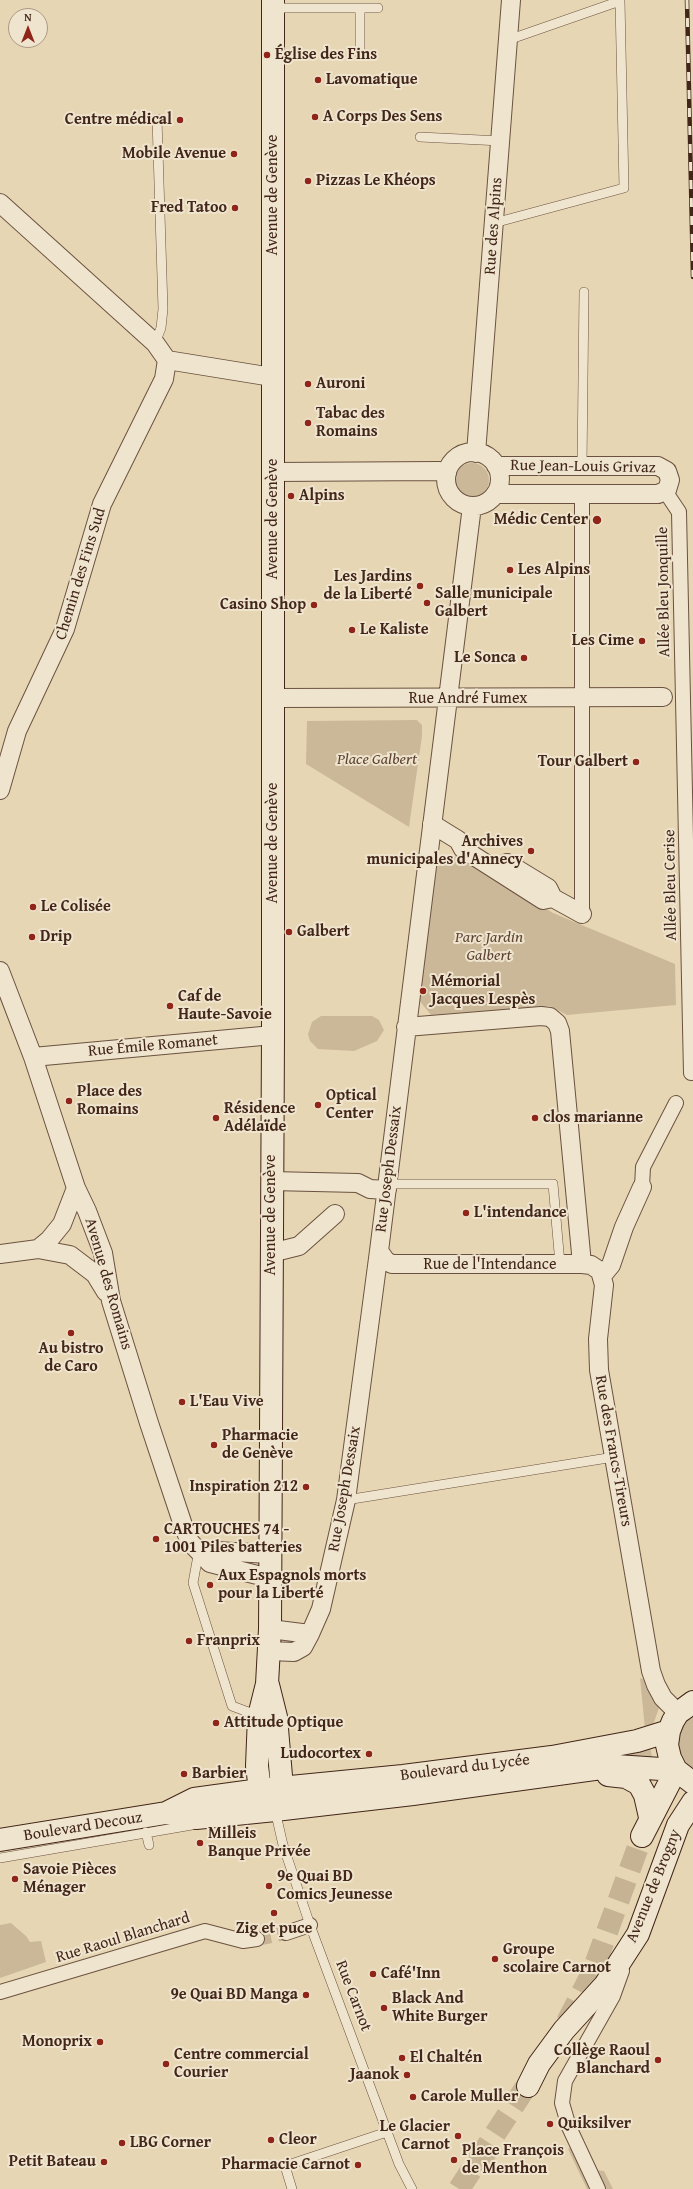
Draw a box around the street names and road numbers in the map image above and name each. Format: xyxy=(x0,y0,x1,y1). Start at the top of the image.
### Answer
street label: Avenue de Genève xyxy=(263,135,283,255)
street label: Rue des Alpins xyxy=(481,177,507,275)
street label: Rue Jean-Louis Grivaz xyxy=(510,456,656,478)
street label: Avenue de Genève xyxy=(263,459,283,579)
street label: Chemin des Fins Sud xyxy=(52,506,110,642)
street label: Allée Bleu Jonquille xyxy=(653,526,675,658)
street label: Rue André Fumex xyxy=(409,689,527,709)
street label: Avenue de Genève xyxy=(263,783,283,903)
street label: Allée Bleu Cerise xyxy=(660,829,682,941)
street label: Rue Émile Romanet xyxy=(87,1031,219,1061)
street label: Rue Joseph Dessaix xyxy=(372,1105,406,1233)
street label: Avenue de Genève xyxy=(261,1155,281,1275)
street label: Avenue des Romains xyxy=(80,1216,136,1352)
street label: Rue de l'Intendance xyxy=(424,1255,556,1275)
street label: Rue des Francs-Tireurs xyxy=(590,1374,636,1528)
street label: Rue Joseph Dessaix xyxy=(324,1425,366,1553)
street label: Boulevard du Lycée xyxy=(399,1751,531,1785)
street label: Boulevard Decouz xyxy=(22,1808,144,1846)
street label: Avenue de Brogny xyxy=(622,1826,686,1946)
street label: Rue Raoul Blanchard xyxy=(54,1909,192,1967)
street label: Rue Carnot xyxy=(331,1958,375,2034)

